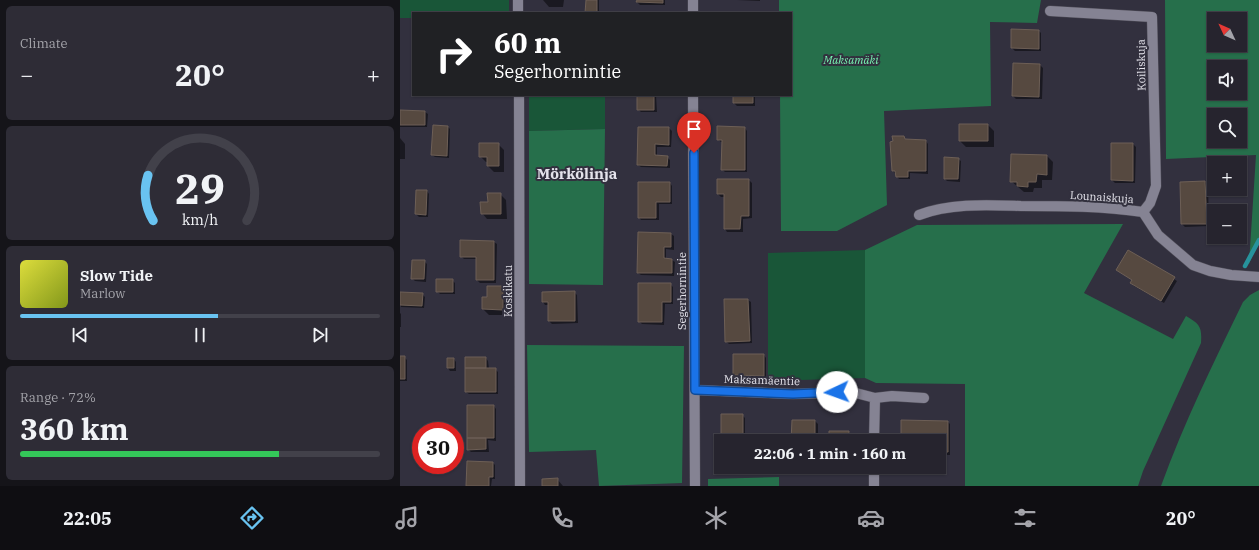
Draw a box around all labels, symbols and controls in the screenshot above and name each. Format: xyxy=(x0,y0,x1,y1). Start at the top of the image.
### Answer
north arrow xyxy=(1207,12,1247,52)
map controls xyxy=(1207,12,1247,244)
text: 60 m xyxy=(494,24,561,61)
icon: right xyxy=(428,28,480,80)
text: Climate xyxy=(20,35,67,52)
street label: Koiliskuja xyxy=(1134,39,1148,91)
park label: Maksamäki xyxy=(822,53,879,67)
text: 20° xyxy=(175,55,225,94)
text: − xyxy=(20,60,33,89)
text: + xyxy=(367,60,380,89)
text: Segerhornintie xyxy=(494,60,621,83)
button: sound xyxy=(1207,60,1247,100)
button: search xyxy=(1207,108,1247,148)
pin xyxy=(677,112,711,153)
icon: arrive xyxy=(683,118,705,140)
button: + xyxy=(1207,156,1247,196)
text: 29 xyxy=(175,161,225,215)
district label: Mörkölinja xyxy=(537,164,618,183)
street label: Lounaiskuja xyxy=(1070,188,1134,206)
button: − xyxy=(1207,204,1247,244)
text: km/h xyxy=(182,210,218,229)
street label: Segerhornintie xyxy=(675,252,689,330)
street label: Koskikatu xyxy=(501,265,515,317)
text: Slow Tide xyxy=(80,266,153,285)
text: Marlow xyxy=(80,285,125,302)
icon: previous xyxy=(69,324,91,346)
icon: pause xyxy=(189,324,211,346)
icon: next xyxy=(309,324,331,346)
position arrow xyxy=(816,371,858,413)
street label: Maksamäentie xyxy=(724,372,800,388)
text: Range · 72% xyxy=(20,389,96,406)
text: 360 km xyxy=(20,409,129,448)
speed limit sign: 30 xyxy=(412,422,464,474)
text: 22:06 · 1 min · 160 m xyxy=(754,444,906,463)
icon: directions xyxy=(238,504,266,532)
icon: music xyxy=(393,504,421,532)
icon: phone xyxy=(548,504,576,532)
icon: climate xyxy=(702,504,730,532)
icon: car xyxy=(857,504,885,532)
icon: filters xyxy=(1011,504,1039,532)
text: 22:05 xyxy=(63,507,112,530)
text: 20° xyxy=(1166,507,1196,530)

